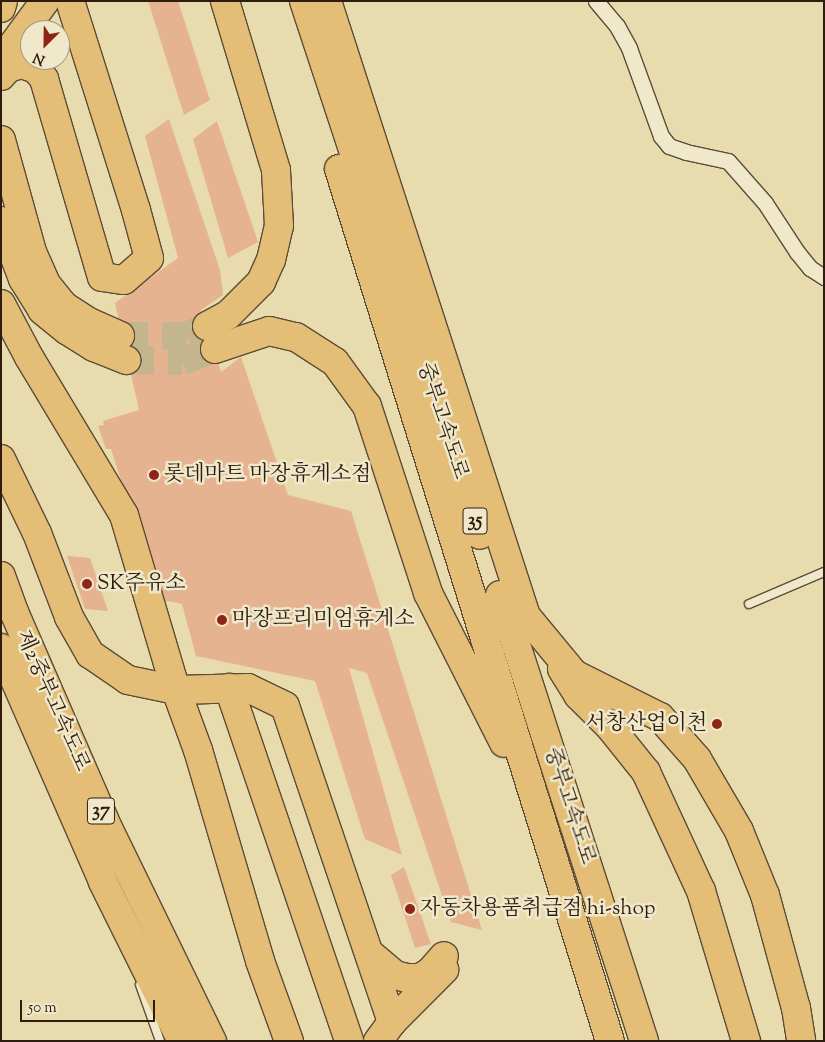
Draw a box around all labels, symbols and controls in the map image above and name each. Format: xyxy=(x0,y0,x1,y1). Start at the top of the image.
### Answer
north arrow xyxy=(20,20,70,70)
text: N xyxy=(30,46,49,69)
street label: 중부고속도로 xyxy=(411,359,473,483)
place label: 롯데마트 마장휴게소점 xyxy=(164,462,371,488)
marker: 롯데마트 마장휴게소점 xyxy=(148,469,160,481)
road number: 35 xyxy=(462,504,488,538)
place label: SK주유소 xyxy=(97,571,186,597)
marker: SK주유소 xyxy=(81,578,93,590)
place label: 마장프리미엄휴게소 xyxy=(232,607,415,633)
marker: 마장프리미엄휴게소 xyxy=(216,614,228,626)
street label: 제2중부고속도로 xyxy=(10,627,94,775)
place label: 서창산업이천 xyxy=(585,711,707,737)
marker: 서창산업이천 xyxy=(711,718,723,730)
street label: 중부고속도로 xyxy=(538,744,600,868)
road number: 37 xyxy=(86,794,116,828)
place label: 자동차용품취급점 hi-shop xyxy=(420,896,655,922)
marker: 자동차용품취급점 hi-shop xyxy=(404,903,416,915)
scale bar xyxy=(22,990,158,1022)
text: 50 m xyxy=(28,998,57,1019)

